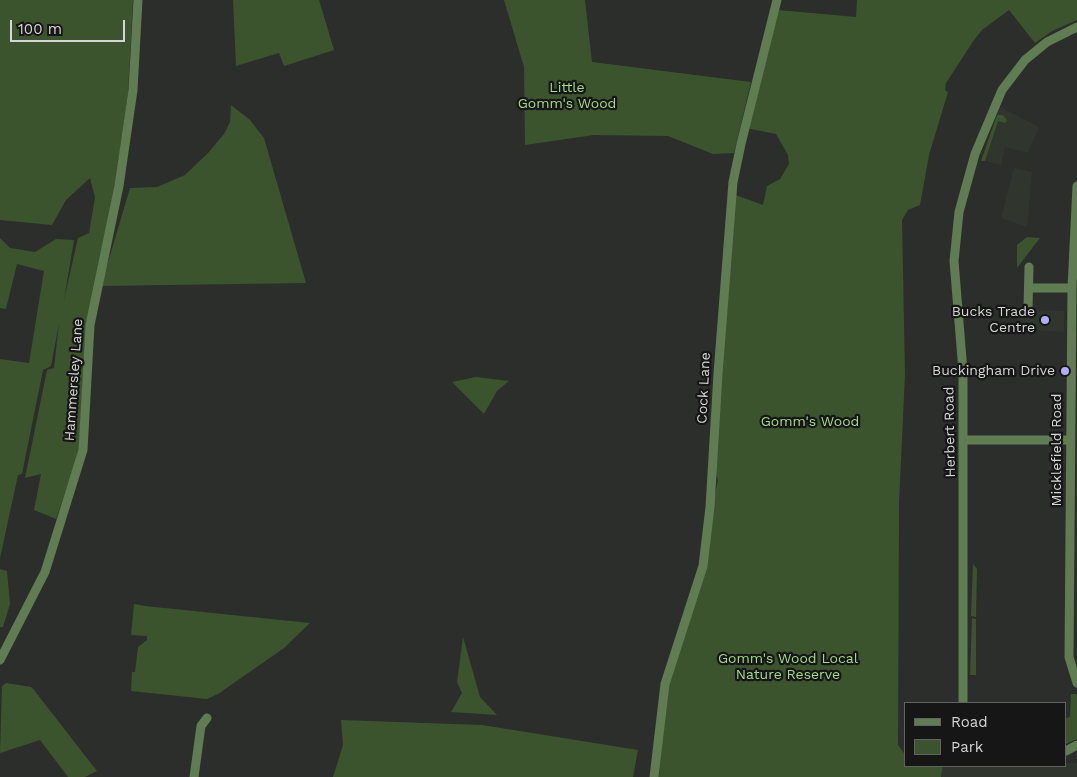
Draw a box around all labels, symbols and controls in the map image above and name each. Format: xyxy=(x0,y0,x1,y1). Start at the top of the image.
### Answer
scale bar xyxy=(12,10,128,42)
text: 100 m xyxy=(18,20,62,38)
park label: Little Gomm's Wood xyxy=(518,80,616,112)
place label: Bucks Trade Centre xyxy=(952,304,1035,336)
marker: Bucks Trade Centre xyxy=(1039,314,1051,326)
street label: Hammersley Lane xyxy=(61,318,87,442)
street label: Cock Lane xyxy=(694,352,714,424)
place label: Buckingham Drive xyxy=(932,363,1055,379)
marker: Buckingham Drive xyxy=(1059,365,1071,377)
street label: Herbert Road xyxy=(941,386,959,478)
street label: Micklefield Road xyxy=(1049,393,1065,507)
park label: Gomm's Wood xyxy=(761,414,859,430)
park label: Gomm's Wood Local Nature Reserve xyxy=(718,651,858,684)
legend xyxy=(904,702,1067,767)
text: Road xyxy=(951,713,988,731)
text: Park xyxy=(951,738,983,756)

